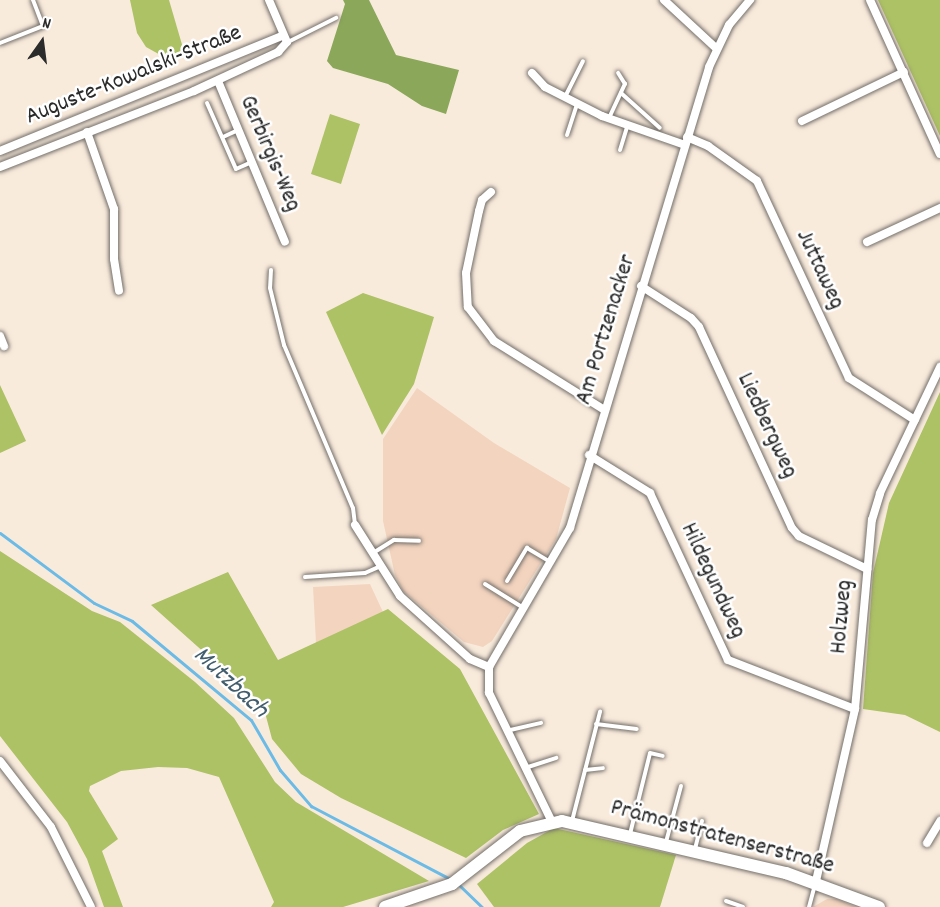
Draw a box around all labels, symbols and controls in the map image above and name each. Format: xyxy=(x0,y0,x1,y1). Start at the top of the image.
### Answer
north arrow xyxy=(12,12,72,72)
text: N xyxy=(40,12,53,36)
street label: Auguste-Kowalski-Straße xyxy=(22,20,246,132)
street label: Gerbirgis-Weg xyxy=(232,92,306,216)
street label: Juttaweg xyxy=(788,226,850,314)
street label: Am Portzenacker xyxy=(571,251,643,409)
street label: Liedbergweg xyxy=(729,369,803,483)
street label: Hildegundweg xyxy=(673,519,751,643)
street label: Holzweg xyxy=(825,579,861,655)
water label: Mutzbach xyxy=(186,640,274,726)
street label: Prämonstratenserstraße xyxy=(607,794,837,882)

